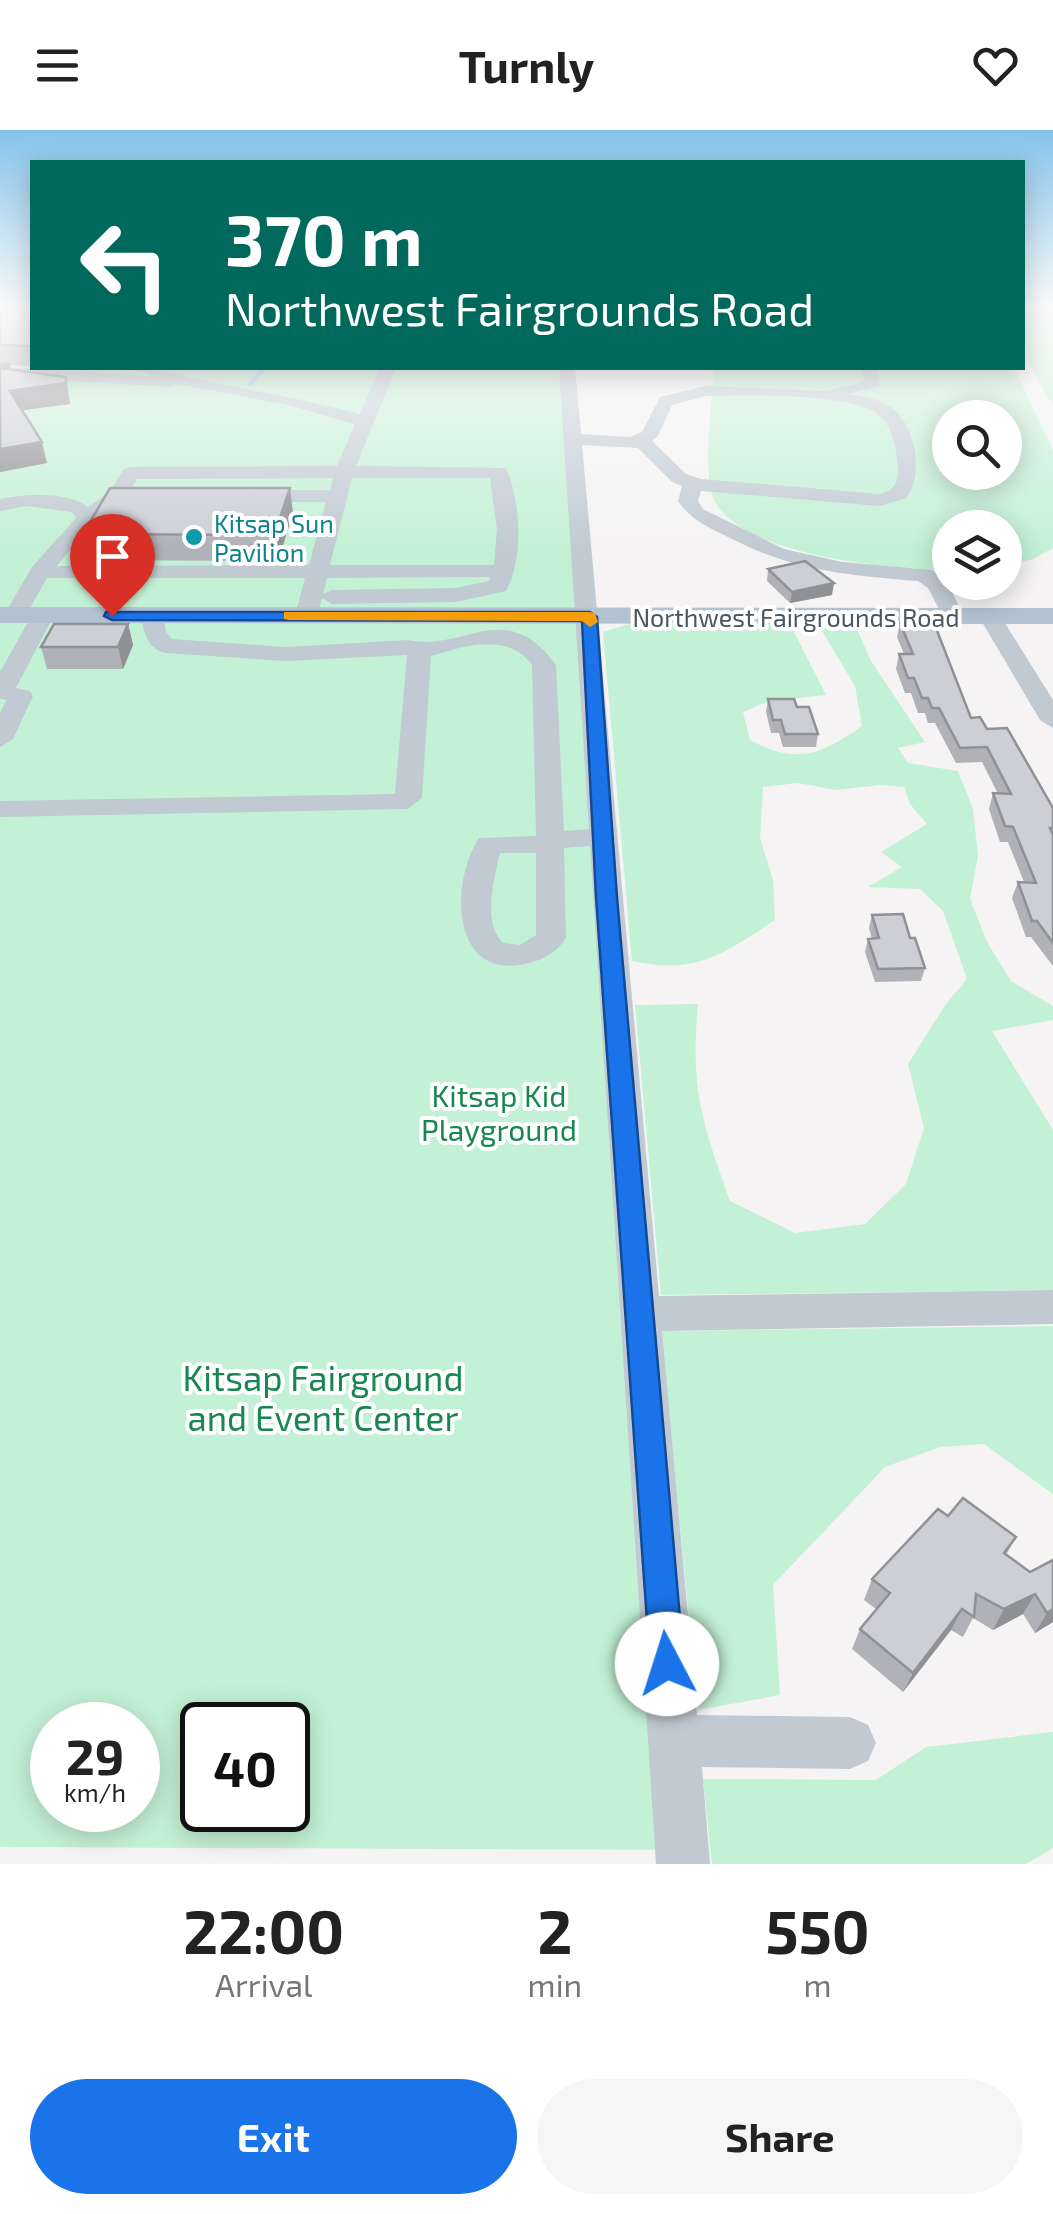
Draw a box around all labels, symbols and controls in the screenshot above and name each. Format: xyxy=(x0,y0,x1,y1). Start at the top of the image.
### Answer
icon: menu xyxy=(30,38,85,93)
text: Turnly xyxy=(459,38,594,92)
icon: heart xyxy=(968,38,1023,93)
text: 370 m xyxy=(225,196,423,280)
icon: left xyxy=(60,200,190,330)
text: Northwest Fairgrounds Road xyxy=(225,281,814,335)
map controls xyxy=(932,400,1022,600)
button: search xyxy=(932,400,1022,490)
place label: Kitsap Sun Pavilion xyxy=(214,508,334,567)
button: layers xyxy=(932,510,1022,600)
pin xyxy=(70,514,155,617)
marker: Kitsap Sun Pavilion xyxy=(183,526,205,548)
icon: arrive xyxy=(85,529,140,584)
street label: Northwest Fairgrounds Road xyxy=(632,602,960,632)
park label: Kitsap Kid Playground xyxy=(421,1077,577,1147)
park label: Kitsap Fairground and Event Center xyxy=(183,1356,463,1438)
position arrow xyxy=(615,1612,719,1716)
speed limit sign: 40 xyxy=(180,1702,310,1832)
text: 29 xyxy=(66,1725,124,1785)
text: km/h xyxy=(64,1777,126,1807)
text: 22:00 xyxy=(183,1894,344,1966)
text: 2 xyxy=(537,1894,572,1966)
text: 550 xyxy=(766,1894,870,1966)
text: Arrival xyxy=(215,1965,312,2003)
text: min xyxy=(528,1965,582,2003)
text: m xyxy=(804,1965,832,2003)
button: Exit xyxy=(30,2079,517,2194)
button: Share xyxy=(537,2079,1023,2194)

